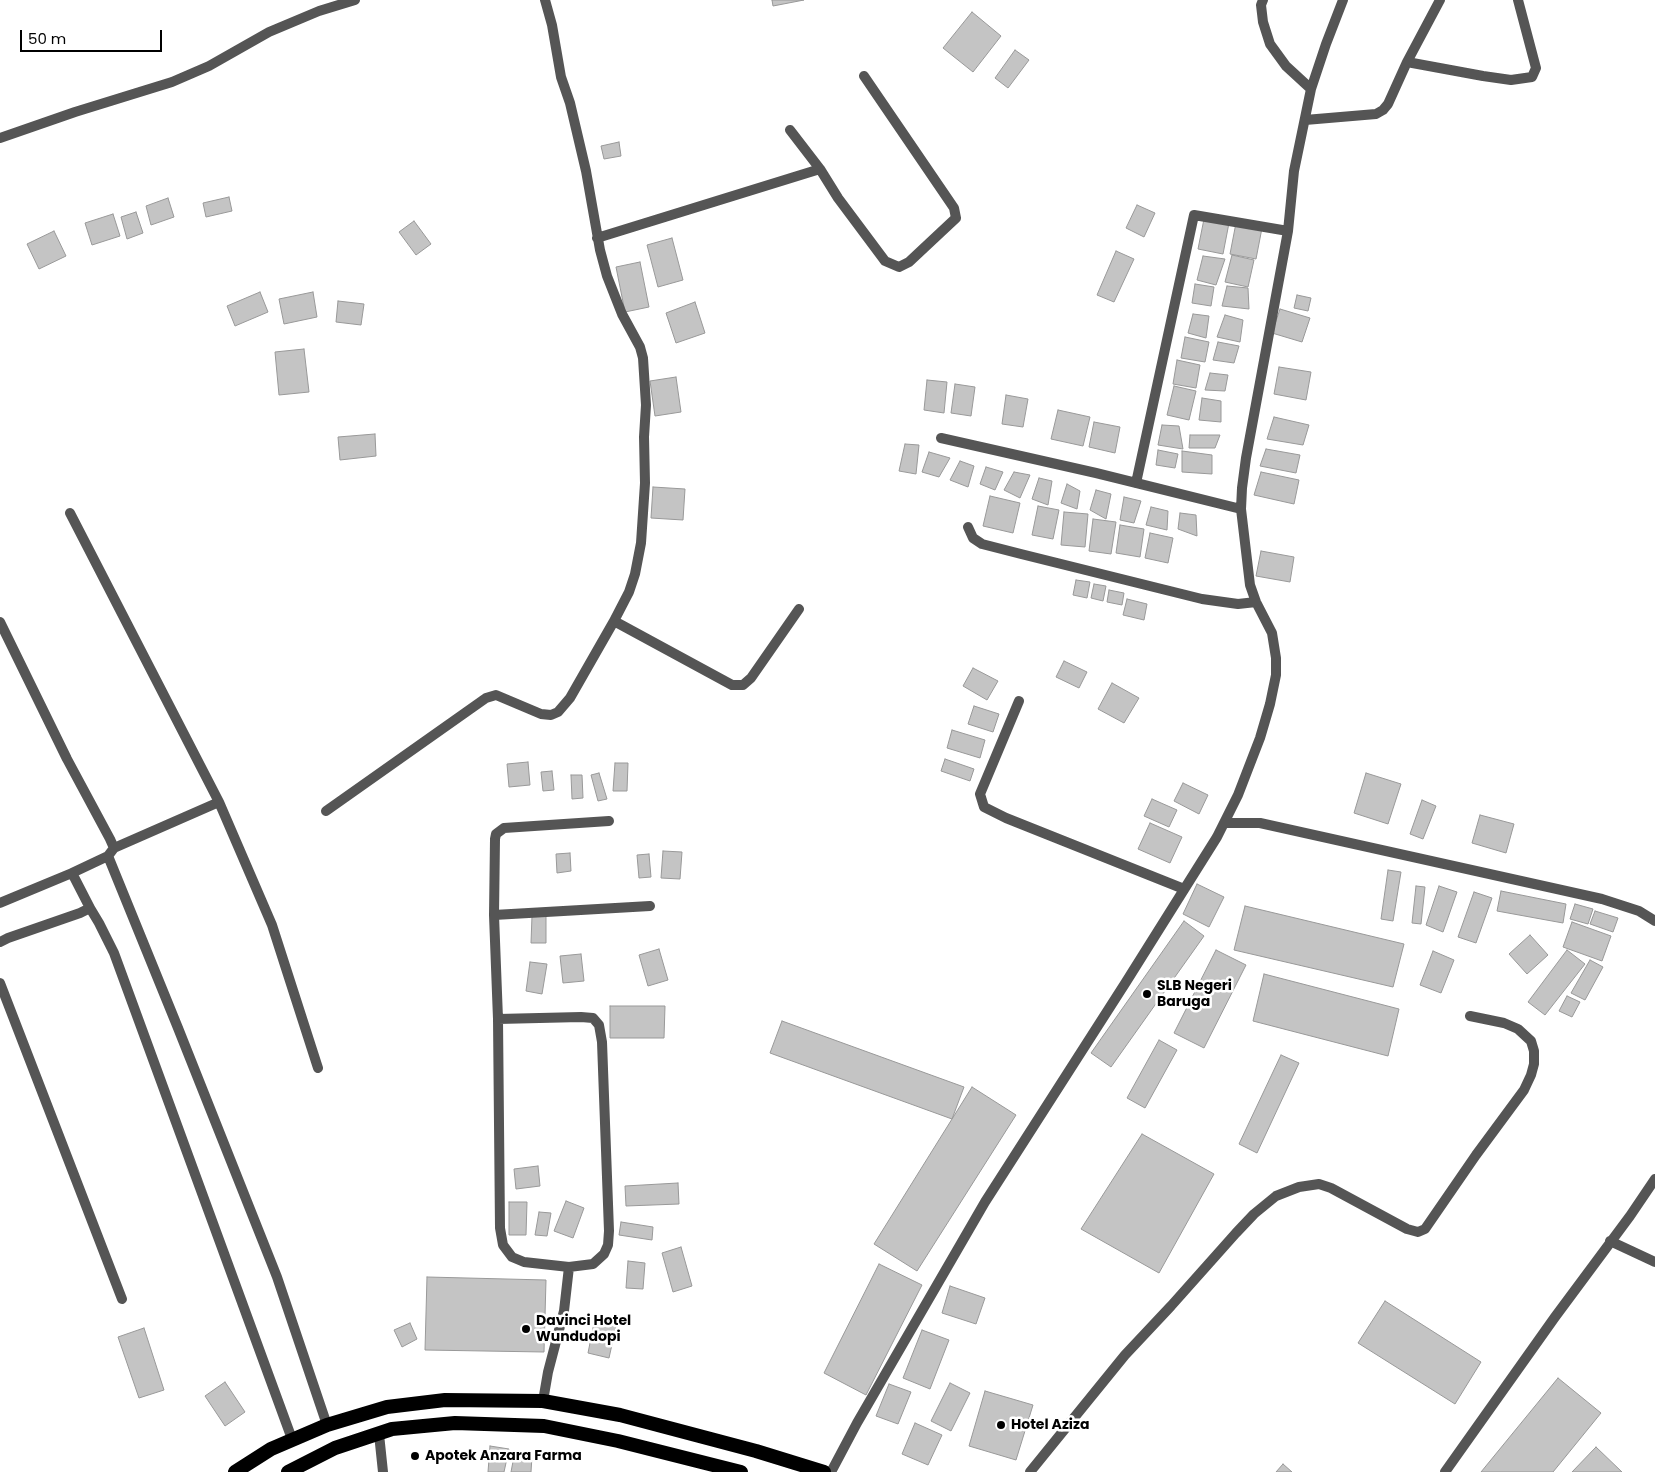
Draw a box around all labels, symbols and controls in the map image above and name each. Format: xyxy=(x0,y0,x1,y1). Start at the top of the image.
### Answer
scale bar xyxy=(22,20,165,52)
text: 50 m xyxy=(28,28,66,49)
place label: SLB Negeri Baruga xyxy=(1157,978,1232,1010)
marker: SLB Negeri Baruga xyxy=(1141,988,1153,1000)
place label: Davinci Hotel Wundudopi xyxy=(536,1313,631,1345)
marker: Davinci Hotel Wundudopi xyxy=(520,1323,532,1335)
place label: Hotel Aziza xyxy=(1011,1417,1089,1433)
marker: Hotel Aziza xyxy=(995,1419,1007,1431)
place label: Apotek Anzara Farma xyxy=(425,1448,582,1464)
marker: Apotek Anzara Farma xyxy=(409,1450,421,1462)

